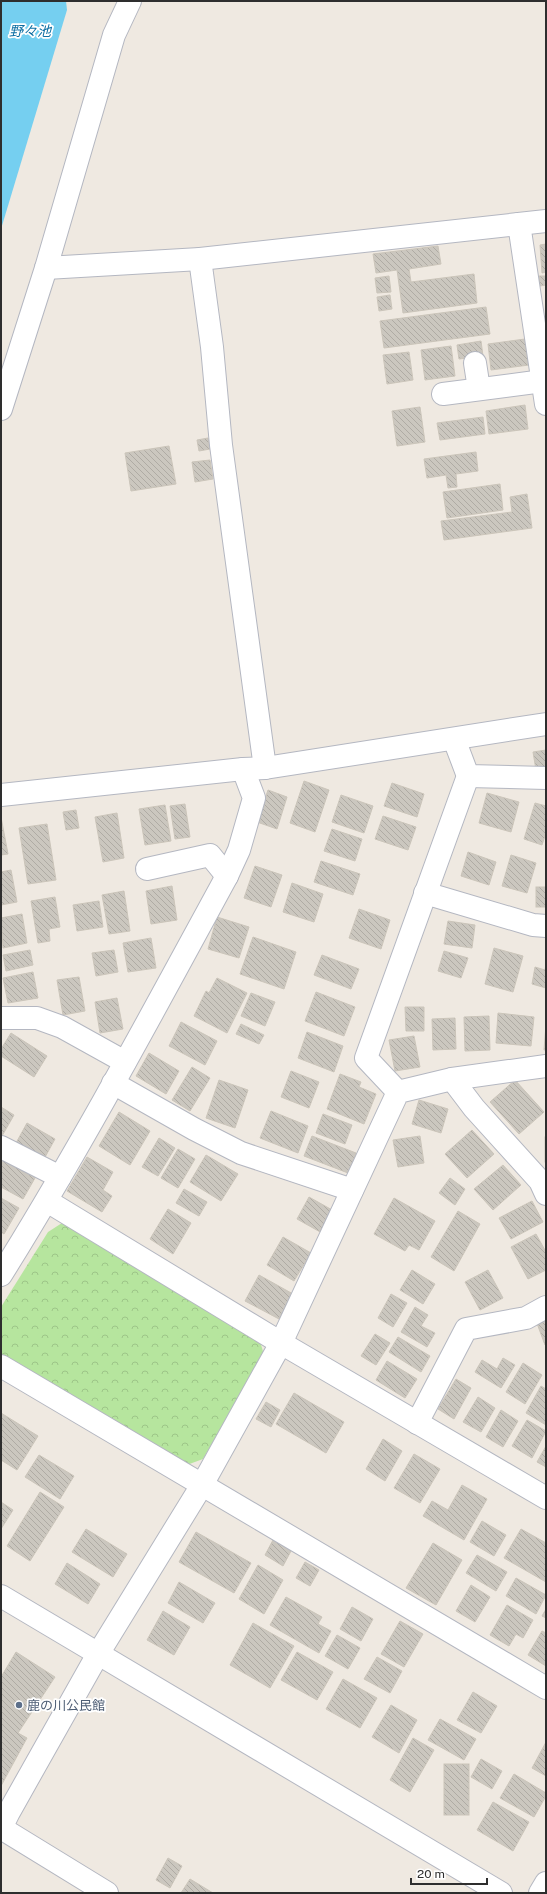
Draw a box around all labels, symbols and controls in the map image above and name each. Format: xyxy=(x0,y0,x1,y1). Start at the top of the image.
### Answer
water label: 野々池 xyxy=(9,23,53,39)
place label: 鹿の川公民館 xyxy=(27,1698,105,1713)
marker: 鹿の川公民館 xyxy=(14,1700,24,1710)
scale bar xyxy=(411,1860,487,1886)
text: 20 m xyxy=(417,1867,445,1881)

